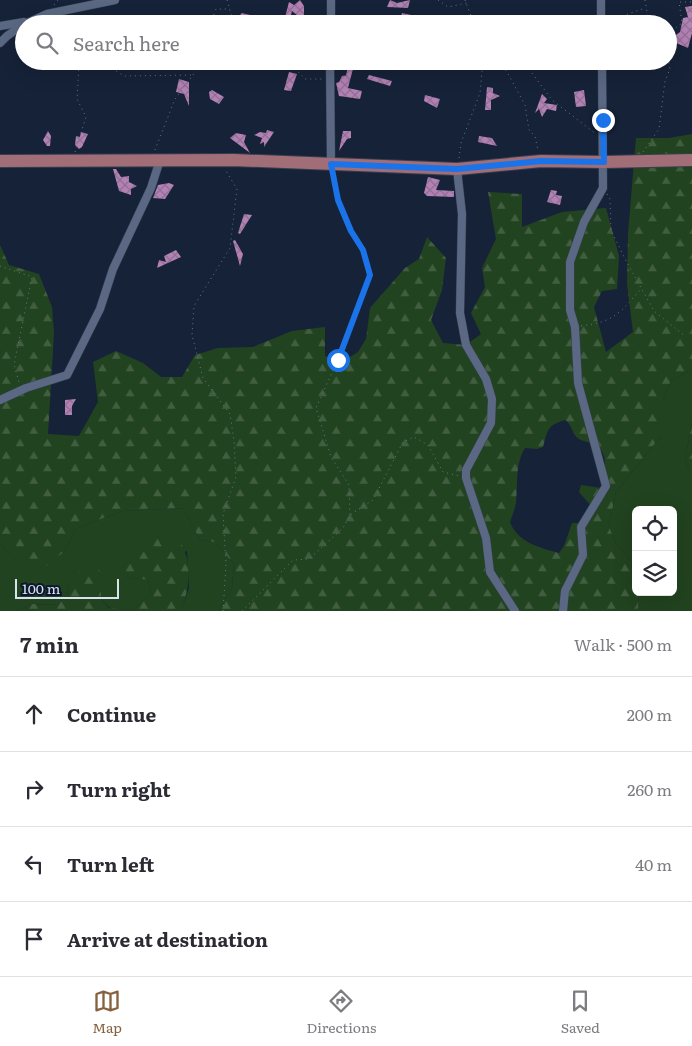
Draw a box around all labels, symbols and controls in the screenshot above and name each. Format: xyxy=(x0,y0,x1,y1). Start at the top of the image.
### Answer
search box xyxy=(15,15,677,70)
icon: search xyxy=(33,29,61,57)
text: Search here xyxy=(73,29,180,57)
route end xyxy=(592,109,615,132)
route start xyxy=(327,349,350,372)
map controls xyxy=(632,506,677,596)
button: locate xyxy=(632,506,677,551)
button: layers xyxy=(632,551,677,596)
scale bar xyxy=(15,576,119,599)
text: 100 m xyxy=(22,578,60,598)
text: 7 min xyxy=(20,628,79,659)
text: Walk · 500 m xyxy=(574,632,672,656)
icon: ahead xyxy=(20,700,48,728)
text: Continue xyxy=(67,700,156,728)
text: 200 m xyxy=(627,702,672,726)
icon: right xyxy=(20,775,48,803)
text: Turn right xyxy=(67,775,171,803)
text: 260 m xyxy=(627,777,672,801)
icon: left xyxy=(20,850,48,878)
text: Turn left xyxy=(67,850,154,878)
text: 40 m xyxy=(635,852,672,876)
icon: arrive xyxy=(20,925,48,953)
text: Arrive at destination xyxy=(67,925,268,953)
tab: Map xyxy=(92,987,122,1037)
tab: Directions xyxy=(306,987,376,1037)
tab: Saved xyxy=(561,987,600,1037)

